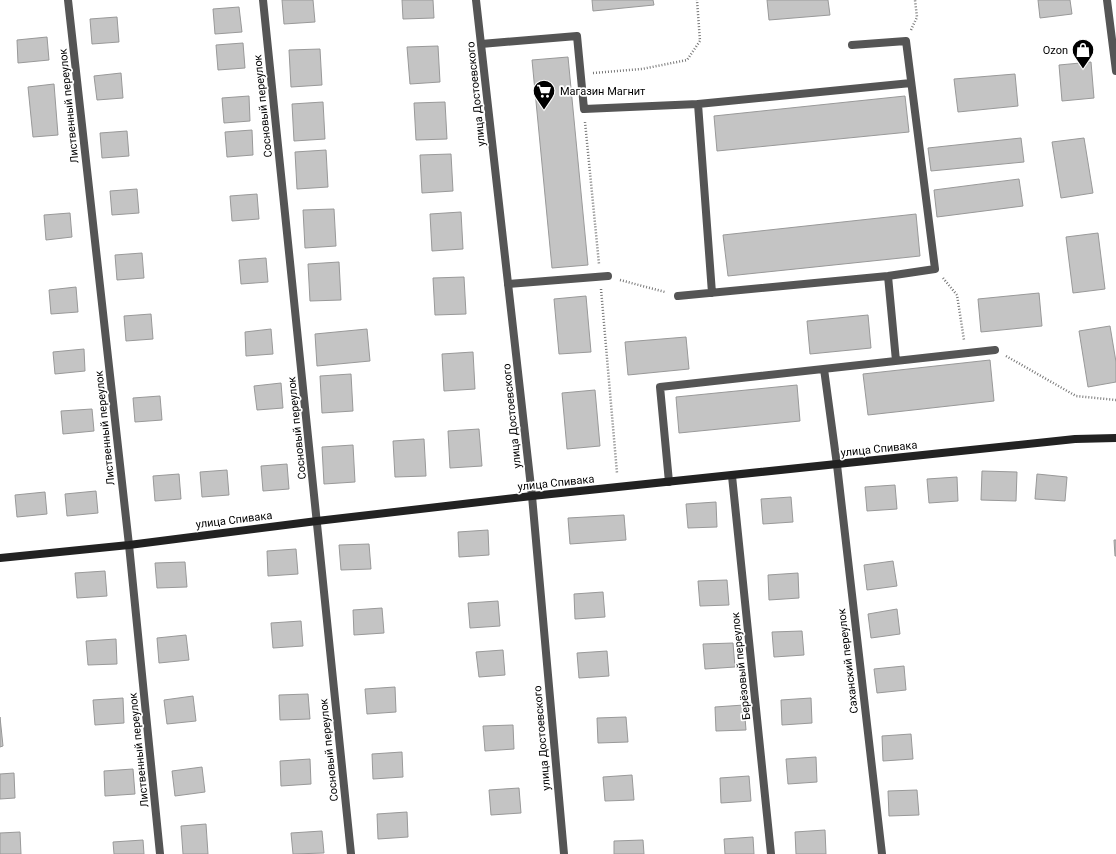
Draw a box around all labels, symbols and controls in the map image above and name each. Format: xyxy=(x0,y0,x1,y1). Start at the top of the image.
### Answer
shop icon: Ozon xyxy=(1070,37,1096,70)
street label: улица Достоевского xyxy=(464,41,488,147)
place label: Ozon xyxy=(1043,44,1068,57)
street label: Лиственный переулок xyxy=(57,48,81,164)
street label: Сосновый переулок xyxy=(251,54,275,158)
supermarket icon: Магазин Магнит xyxy=(531,78,557,111)
place label: Магазин Магнит xyxy=(560,85,646,98)
street label: улица Достоевского xyxy=(500,363,524,469)
street label: Лиственный переулок xyxy=(93,370,117,486)
street label: Сосновый переулок xyxy=(285,376,309,480)
street label: улица Спивака xyxy=(840,439,918,459)
street label: улица Спивака xyxy=(517,473,595,493)
street label: улица Спивака xyxy=(195,509,273,531)
street label: Саханский переулок xyxy=(835,608,861,714)
street label: Берёзовый переулок xyxy=(729,611,753,721)
street label: улица Достоевского xyxy=(531,685,553,791)
street label: Лиственный переулок xyxy=(127,692,151,808)
street label: Сосновый переулок xyxy=(317,698,341,802)

